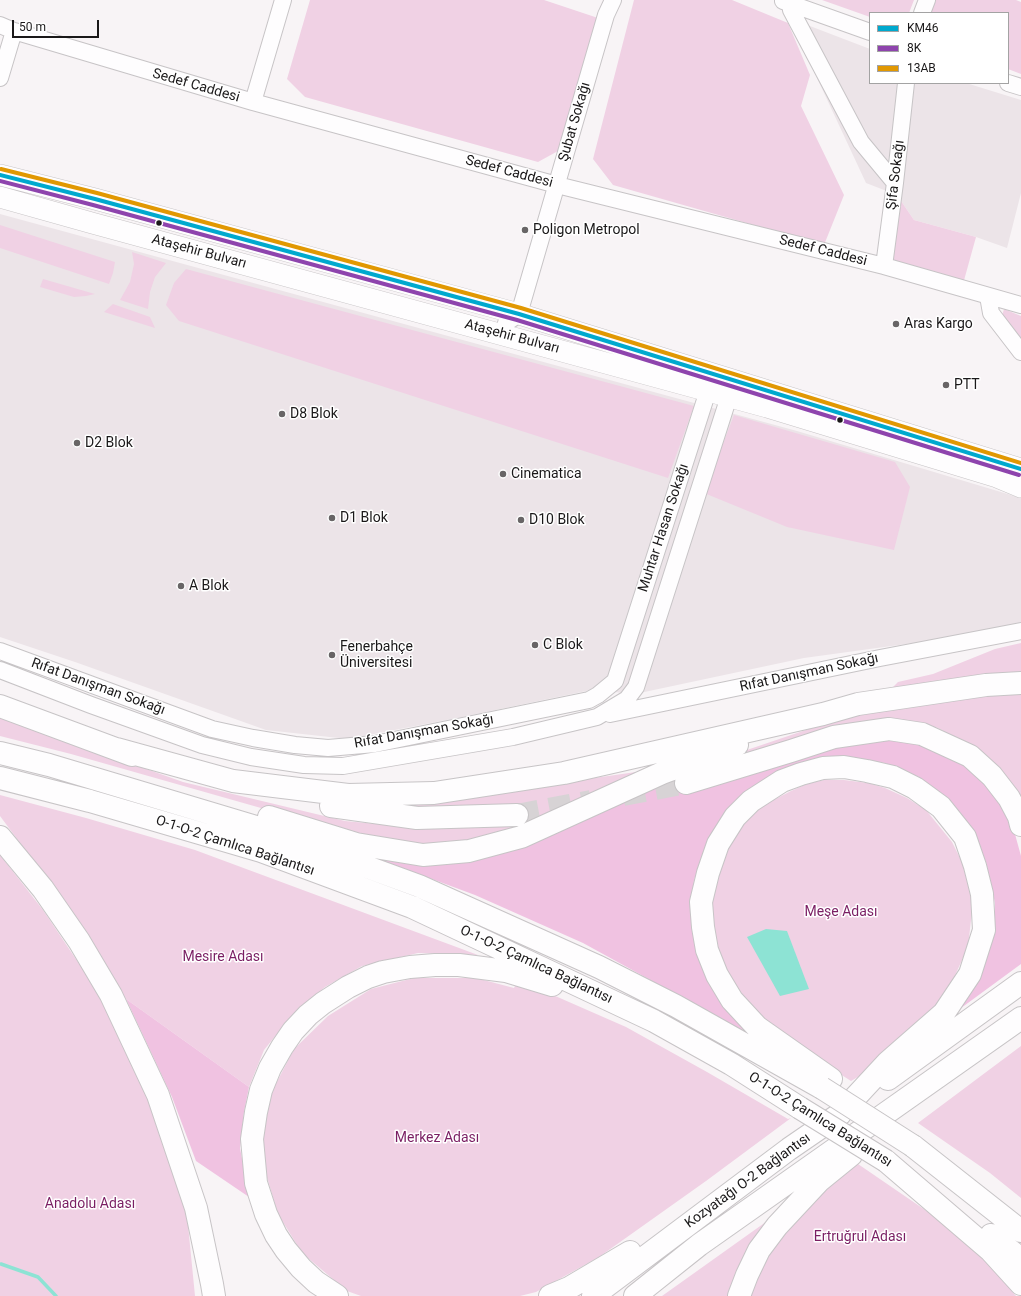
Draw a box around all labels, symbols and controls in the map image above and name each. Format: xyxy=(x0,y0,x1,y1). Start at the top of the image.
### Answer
scale bar xyxy=(14,12,101,38)
legend xyxy=(869,12,1009,84)
text: 50 m xyxy=(19,20,46,34)
text: KM46 xyxy=(907,21,939,35)
text: 8K xyxy=(907,41,921,55)
text: 13AB xyxy=(907,61,936,75)
street label: Sedef Caddesi xyxy=(150,66,242,106)
street label: Şubat Sokağı xyxy=(556,80,594,164)
street label: Şifa Sokağı xyxy=(883,139,909,211)
street label: Sedef Caddesi xyxy=(463,152,555,192)
unlabelled marker xyxy=(154,218,164,228)
place label: Poligon Metropol xyxy=(533,222,640,238)
marker: Poligon Metropol xyxy=(520,225,530,235)
street label: Ataşehir Bulvarı xyxy=(150,231,248,273)
street label: Sedef Caddesi xyxy=(777,232,869,270)
street label: Ataşehir Bulvarı xyxy=(463,316,561,358)
place label: Aras Kargo xyxy=(904,316,973,332)
marker: Aras Kargo xyxy=(891,319,901,329)
place label: PTT xyxy=(954,377,980,393)
marker: PTT xyxy=(941,380,951,390)
place label: D8 Blok xyxy=(290,406,338,422)
marker: D8 Blok xyxy=(277,409,287,419)
unlabelled marker xyxy=(835,415,845,425)
place label: D2 Blok xyxy=(85,435,133,451)
marker: D2 Blok xyxy=(72,438,82,448)
street label: Muhtar Hasan Sokağı xyxy=(635,462,693,594)
place label: Cinematica xyxy=(511,466,581,482)
marker: Cinematica xyxy=(498,469,508,479)
place label: D1 Blok xyxy=(340,510,388,526)
place label: D10 Blok xyxy=(529,512,585,528)
marker: D1 Blok xyxy=(327,513,337,523)
marker: D10 Blok xyxy=(516,515,526,525)
place label: A Blok xyxy=(189,578,229,594)
marker: A Blok xyxy=(176,581,186,591)
place label: C Blok xyxy=(543,637,583,653)
place label: Fenerbahçe Üniversitesi xyxy=(340,639,413,672)
marker: C Blok xyxy=(530,640,540,650)
marker: Fenerbahçe Üniversitesi xyxy=(327,650,337,660)
street label: Rıfat Danışman Sokağı xyxy=(738,650,880,696)
street label: Rıfat Danışman Sokağı xyxy=(29,655,167,719)
street label: Rıfat Danışman Sokağı xyxy=(353,711,495,753)
street label: O-1-O-2 Çamlıca Bağlantısı xyxy=(153,812,317,880)
park label: Meşe Adası xyxy=(804,904,878,920)
street label: O-1-O-2 Çamlıca Bağlantısı xyxy=(457,922,615,1008)
park label: Mesire Adası xyxy=(182,949,264,965)
street label: O-1-O-2 Çamlıca Bağlantısı xyxy=(745,1069,895,1171)
park label: Merkez Adası xyxy=(395,1130,479,1146)
street label: Kozyatağı O-2 Bağlantısı xyxy=(682,1130,814,1232)
park label: Anadolu Adası xyxy=(45,1196,135,1212)
park label: Ertruğrul Adası xyxy=(814,1229,906,1245)

